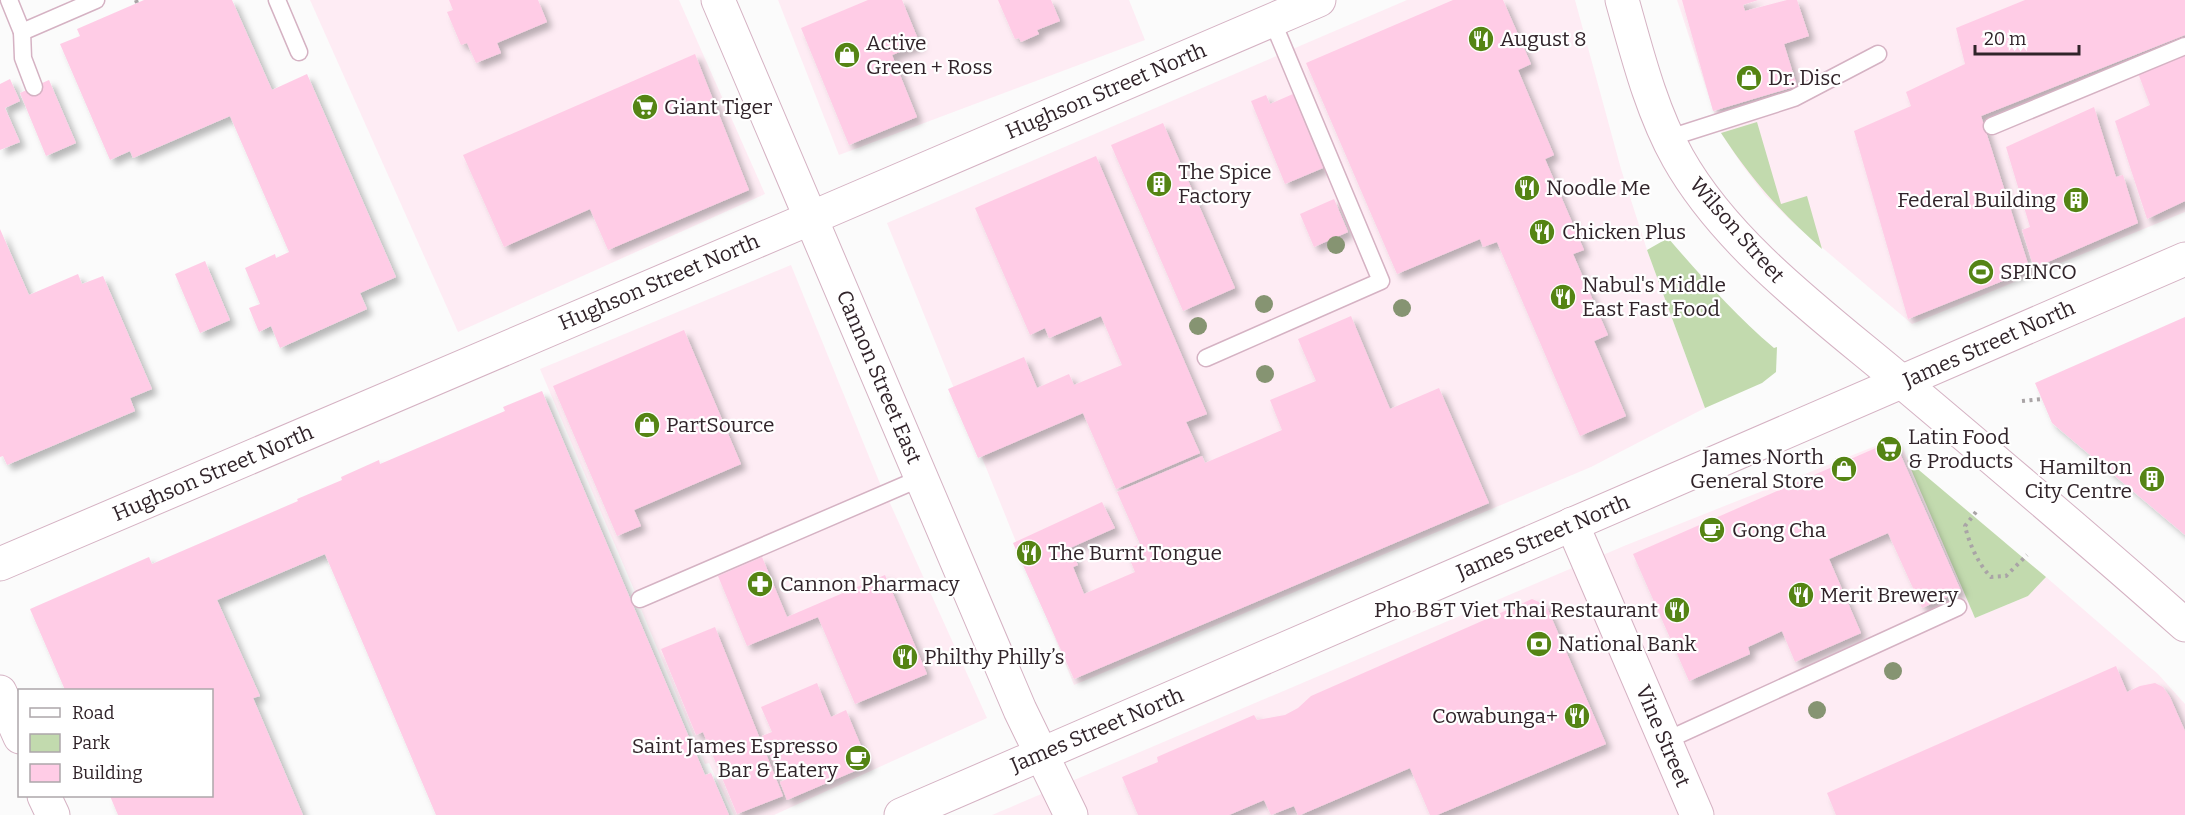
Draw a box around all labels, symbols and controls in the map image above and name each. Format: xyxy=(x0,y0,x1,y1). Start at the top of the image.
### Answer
scale bar xyxy=(1975,18,2078,56)
restaurant icon: August 8 xyxy=(1466,24,1496,54)
place label: August 8 xyxy=(1500,26,1587,52)
text: 20 m xyxy=(1984,28,2026,50)
place label: Active Green + Ross xyxy=(866,30,992,80)
street label: Hughson Street North xyxy=(1002,37,1210,145)
shop icon: Active Green + Ross xyxy=(832,40,862,70)
shop icon: Dr. Disc xyxy=(1734,63,1764,93)
place label: Dr. Disc xyxy=(1768,65,1841,91)
supermarket icon: Giant Tiger xyxy=(630,92,660,122)
place label: Giant Tiger xyxy=(664,94,772,120)
place label: The Spice Factory xyxy=(1178,159,1271,209)
building icon: The Spice Factory xyxy=(1144,169,1174,199)
street label: Wilson Street xyxy=(1684,172,1790,289)
restaurant icon: Noodle Me xyxy=(1512,173,1542,203)
place label: Noodle Me xyxy=(1546,175,1650,201)
building icon: Federal Building xyxy=(2061,185,2091,215)
place label: Federal Building xyxy=(1897,187,2056,213)
restaurant icon: Chicken Plus xyxy=(1527,217,1557,247)
place label: Chicken Plus xyxy=(1562,219,1686,245)
street label: Hughson Street North xyxy=(555,228,763,336)
sports icon: SPINCO xyxy=(1966,257,1996,287)
place label: SPINCO xyxy=(2000,259,2077,285)
place label: Nabul's Middle East Fast Food xyxy=(1582,272,1726,322)
restaurant icon: Nabul's Middle East Fast Food xyxy=(1548,282,1578,312)
street label: Cannon Street East xyxy=(831,286,927,468)
street label: James Street North xyxy=(1898,294,2079,394)
shop icon: PartSource xyxy=(632,410,662,440)
place label: PartSource xyxy=(666,412,774,438)
street label: Hughson Street North xyxy=(109,419,317,527)
place label: Latin Food & Products xyxy=(1908,424,2013,474)
supermarket icon: Latin Food & Products xyxy=(1874,434,1904,464)
place label: James North General Store xyxy=(1690,444,1824,494)
shop icon: James North General Store xyxy=(1829,454,1859,484)
place label: Hamilton City Centre xyxy=(2024,454,2132,504)
building icon: Hamilton City Centre xyxy=(2137,464,2167,494)
street label: James Street North xyxy=(1452,489,1633,586)
cafe icon: Gong Cha xyxy=(1697,515,1727,545)
place label: Gong Cha xyxy=(1732,517,1827,543)
restaurant icon: The Burnt Tongue xyxy=(1014,538,1044,568)
place label: The Burnt Tongue xyxy=(1048,540,1222,566)
pharmacy icon: Cannon Pharmacy xyxy=(745,569,775,599)
place label: Cannon Pharmacy xyxy=(780,571,960,597)
restaurant icon: Merit Brewery xyxy=(1786,580,1816,610)
place label: Merit Brewery xyxy=(1820,582,1959,608)
restaurant icon: Pho B&T Viet Thai Restaurant xyxy=(1662,595,1692,625)
place label: Pho B&T Viet Thai Restaurant xyxy=(1374,597,1658,623)
bank icon: National Bank xyxy=(1524,629,1554,659)
place label: National Bank xyxy=(1558,631,1697,657)
restaurant icon: Philthy Philly’s xyxy=(890,642,920,672)
place label: Philthy Philly’s xyxy=(924,644,1064,670)
street label: Vine Street xyxy=(1630,681,1696,791)
street label: James Street North xyxy=(1006,682,1187,779)
legend xyxy=(18,689,213,797)
restaurant icon: Cowabunga+ xyxy=(1562,701,1592,731)
text: Road xyxy=(72,702,115,724)
place label: Cowabunga+ xyxy=(1432,703,1558,729)
text: Park xyxy=(72,732,111,754)
place label: Saint James Espresso Bar & Eatery xyxy=(632,733,839,783)
cafe icon: Saint James Espresso Bar & Eatery xyxy=(843,743,873,773)
text: Building xyxy=(72,762,143,784)

